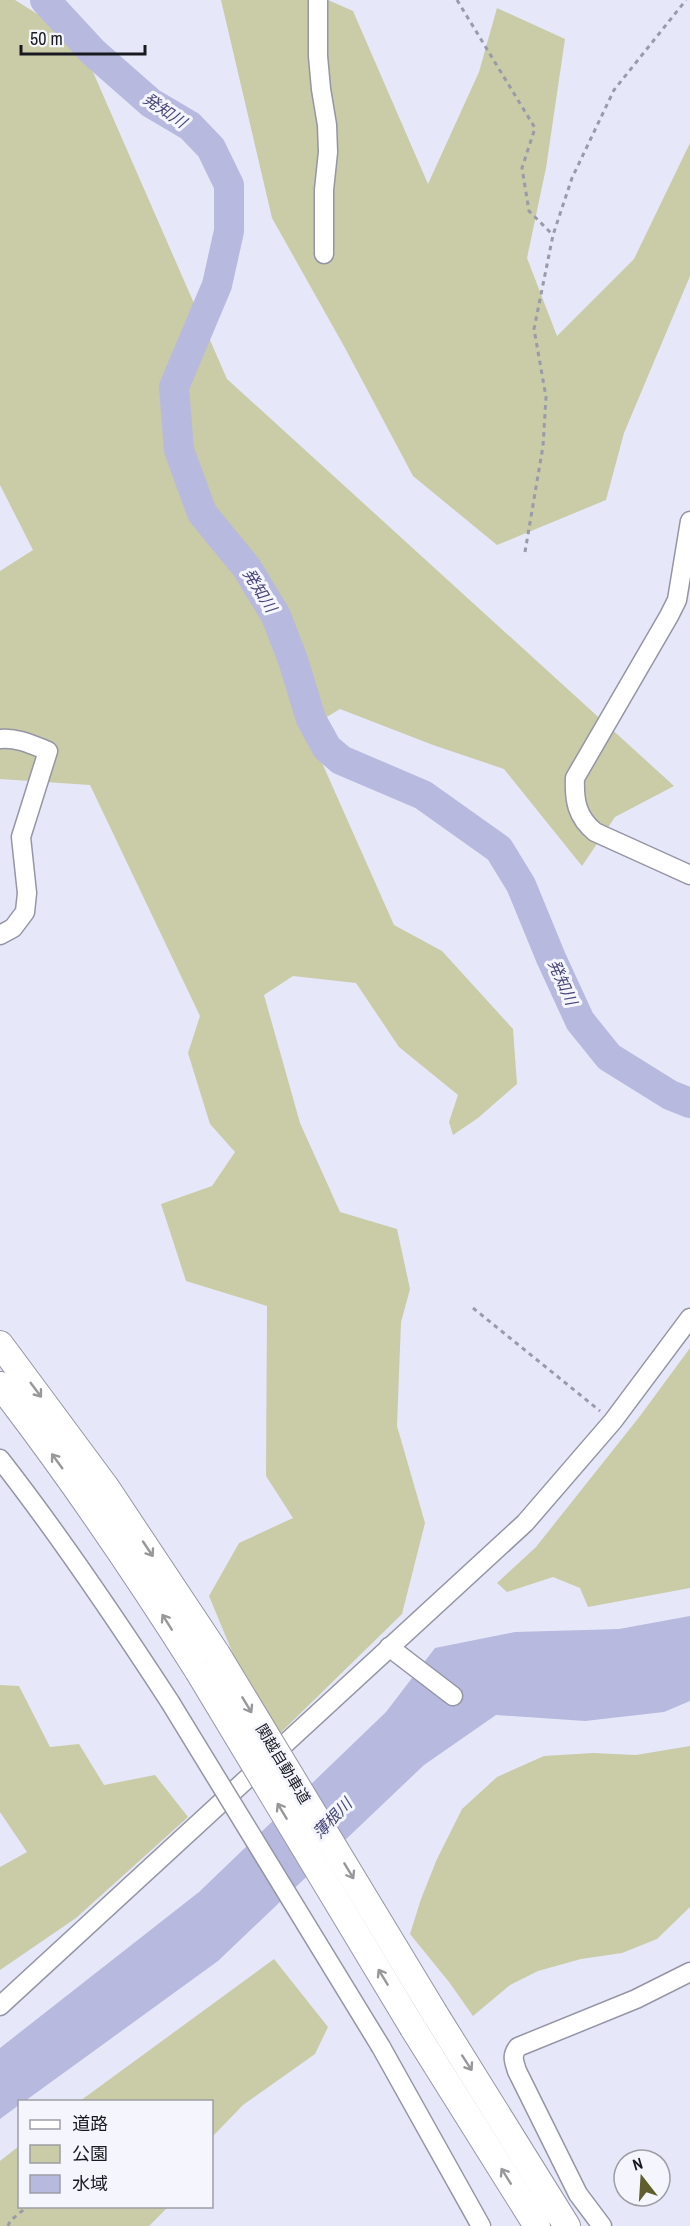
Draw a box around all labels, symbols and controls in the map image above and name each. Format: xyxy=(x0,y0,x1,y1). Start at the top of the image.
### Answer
scale bar xyxy=(21,18,146,56)
text: 50 m xyxy=(30,26,63,51)
water label: 発知川 xyxy=(139,87,193,134)
water label: 発知川 xyxy=(238,564,283,618)
water label: 発知川 xyxy=(543,956,584,1010)
one-way arrow xyxy=(29,1382,42,1398)
one-way arrow xyxy=(50,1453,63,1469)
one-way arrow xyxy=(142,1541,154,1557)
one-way arrow xyxy=(160,1613,173,1630)
one-way arrow xyxy=(242,1696,254,1713)
street label: 関越自動車道 xyxy=(251,1720,316,1808)
water label: 薄根川 xyxy=(307,1792,358,1843)
one-way arrow xyxy=(276,1802,289,1819)
one-way arrow xyxy=(343,1862,355,1879)
one-way arrow xyxy=(377,1969,389,1986)
one-way arrow xyxy=(461,2054,473,2071)
legend xyxy=(18,2100,213,2208)
text: 道路 xyxy=(72,2111,108,2136)
text: 公園 xyxy=(72,2141,108,2166)
north arrow xyxy=(612,2148,672,2208)
text: N xyxy=(630,2152,645,2176)
one-way arrow xyxy=(500,2169,512,2185)
text: 水域 xyxy=(72,2171,108,2196)

